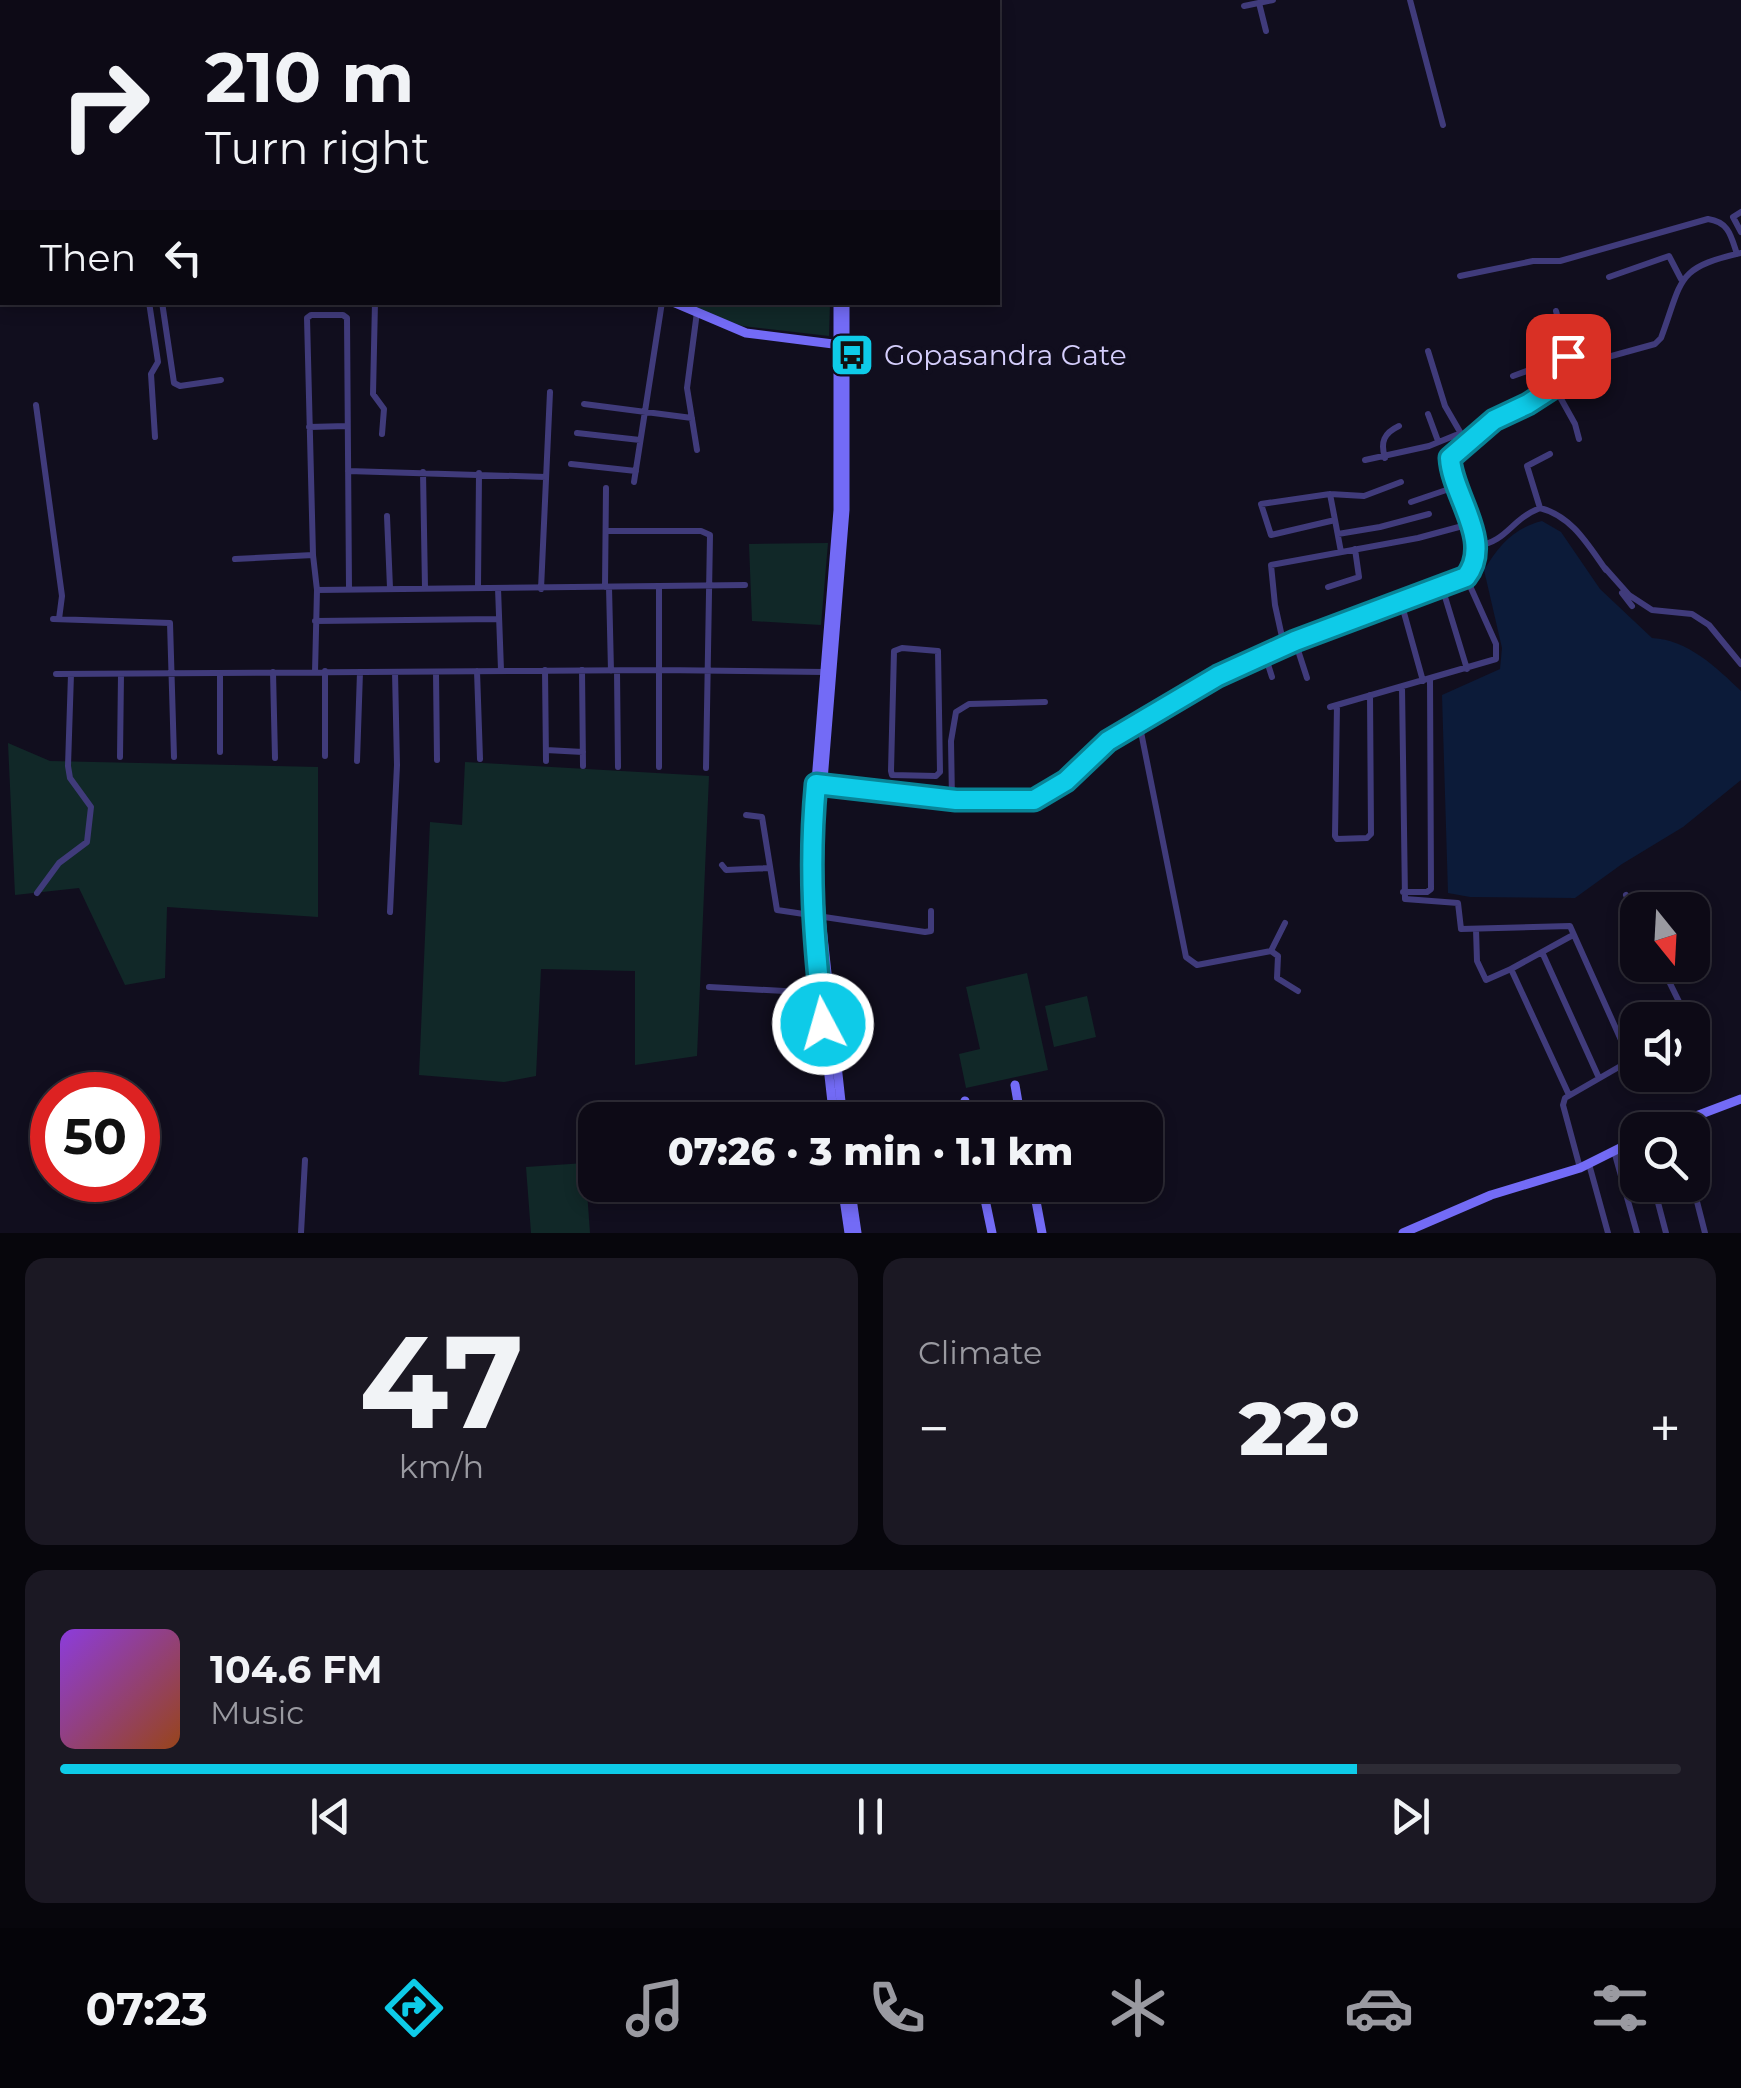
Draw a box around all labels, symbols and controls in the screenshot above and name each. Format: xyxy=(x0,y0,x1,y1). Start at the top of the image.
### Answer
text: 210 m xyxy=(205,34,415,120)
icon: right xyxy=(40,40,170,170)
text: Turn right xyxy=(205,120,430,175)
icon: left xyxy=(156,230,211,285)
text: Then xyxy=(40,234,136,281)
pin xyxy=(1526,314,1611,399)
icon: arrive xyxy=(1541,329,1596,384)
bus stop icon: Gopasandra Gate xyxy=(829,332,875,378)
place label: Gopasandra Gate xyxy=(884,338,1127,372)
north arrow xyxy=(1620,892,1710,982)
map controls xyxy=(1620,892,1710,1202)
position arrow xyxy=(771,972,875,1076)
button: sound xyxy=(1620,1002,1710,1092)
speed limit sign: 50 xyxy=(30,1072,160,1202)
button: search xyxy=(1620,1112,1710,1202)
text: 07:26 · 3 min · 1.1 km xyxy=(668,1128,1073,1175)
text: 47 xyxy=(359,1302,524,1461)
text: Climate xyxy=(918,1333,1042,1372)
text: 22° xyxy=(1239,1382,1360,1474)
text: − xyxy=(918,1395,950,1462)
text: + xyxy=(1649,1395,1681,1462)
text: km/h xyxy=(399,1447,484,1486)
text: 104.6 FM xyxy=(210,1646,383,1693)
text: Music xyxy=(210,1693,304,1732)
icon: previous xyxy=(303,1789,358,1844)
icon: pause xyxy=(843,1789,898,1844)
icon: next xyxy=(1383,1789,1438,1844)
icon: directions xyxy=(379,1973,449,2043)
icon: music xyxy=(620,1973,690,2043)
icon: phone xyxy=(862,1973,932,2043)
icon: climate xyxy=(1103,1973,1173,2043)
icon: car xyxy=(1344,1973,1414,2043)
icon: filters xyxy=(1585,1973,1655,2043)
text: 07:23 xyxy=(86,1981,208,2036)

